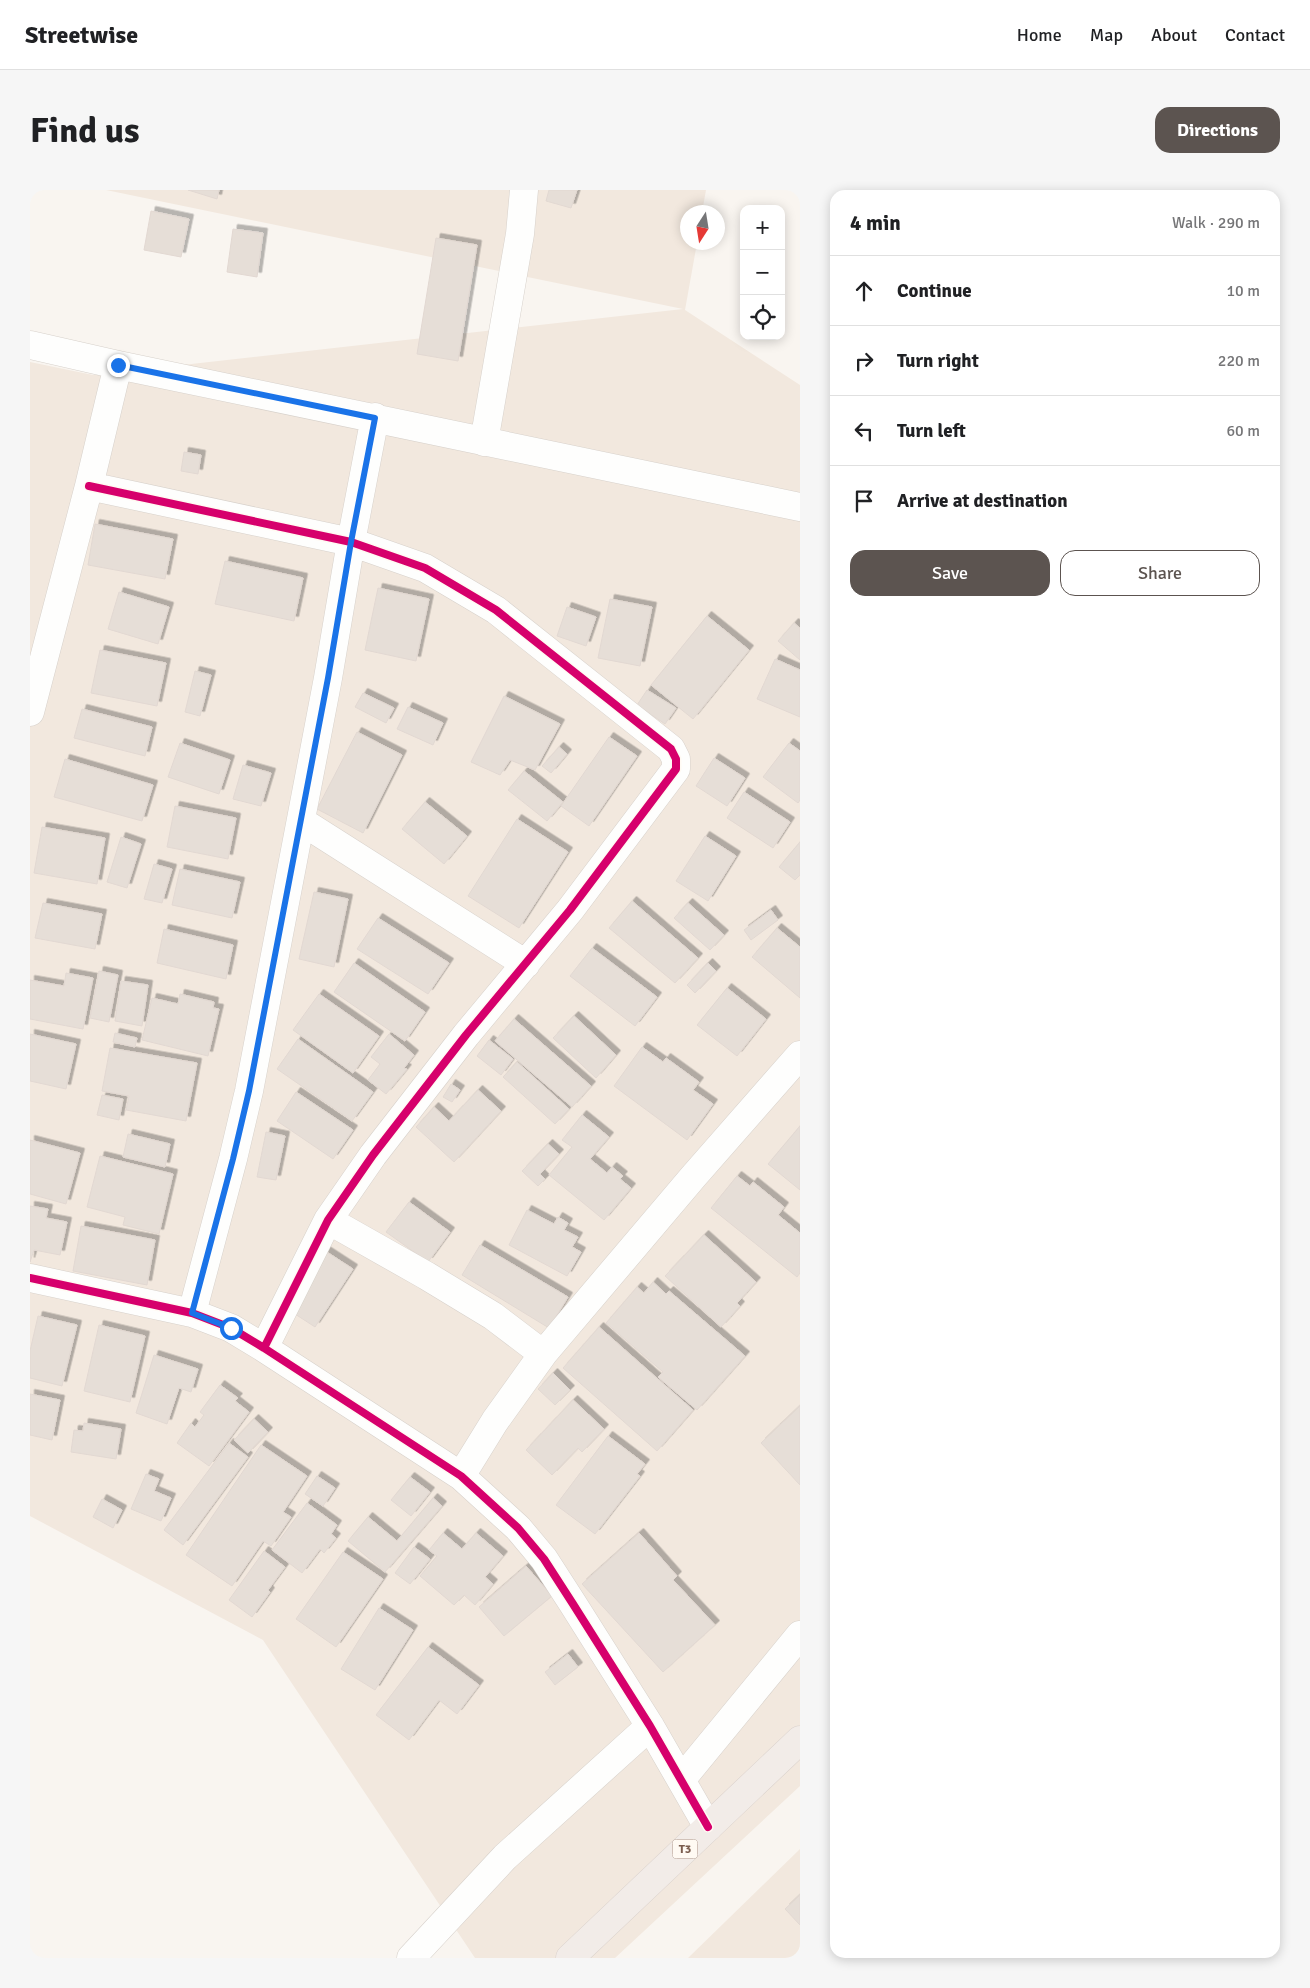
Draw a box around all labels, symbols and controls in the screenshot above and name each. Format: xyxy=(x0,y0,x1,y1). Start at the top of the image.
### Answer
text: Streetwise xyxy=(25,20,138,50)
text: Home xyxy=(1017,24,1062,46)
text: Map xyxy=(1090,24,1123,46)
text: About xyxy=(1151,24,1197,46)
text: Contact xyxy=(1225,24,1285,46)
button: Directions xyxy=(1155,107,1280,153)
text: Find us xyxy=(30,109,140,152)
north arrow xyxy=(680,205,725,250)
map controls xyxy=(740,205,785,340)
button: + xyxy=(740,205,785,250)
text: 4 min xyxy=(850,210,901,236)
text: Walk · 290 m xyxy=(1172,213,1260,233)
button: − xyxy=(740,250,785,295)
icon: ahead xyxy=(850,277,878,305)
text: Continue xyxy=(897,279,972,303)
text: 10 m xyxy=(1226,281,1260,301)
button: locate xyxy=(740,295,785,340)
icon: right xyxy=(850,347,878,375)
text: Turn right xyxy=(897,349,979,373)
text: 220 m xyxy=(1218,351,1260,371)
route end xyxy=(107,354,130,377)
icon: left xyxy=(850,417,878,445)
text: Turn left xyxy=(897,419,966,443)
text: 60 m xyxy=(1226,421,1260,441)
icon: arrive xyxy=(850,487,878,515)
text: Arrive at destination xyxy=(897,489,1068,513)
button: Save xyxy=(850,550,1050,596)
button: Share xyxy=(1060,550,1260,596)
route start xyxy=(220,1317,243,1340)
road number: T3 xyxy=(672,1840,698,1858)

